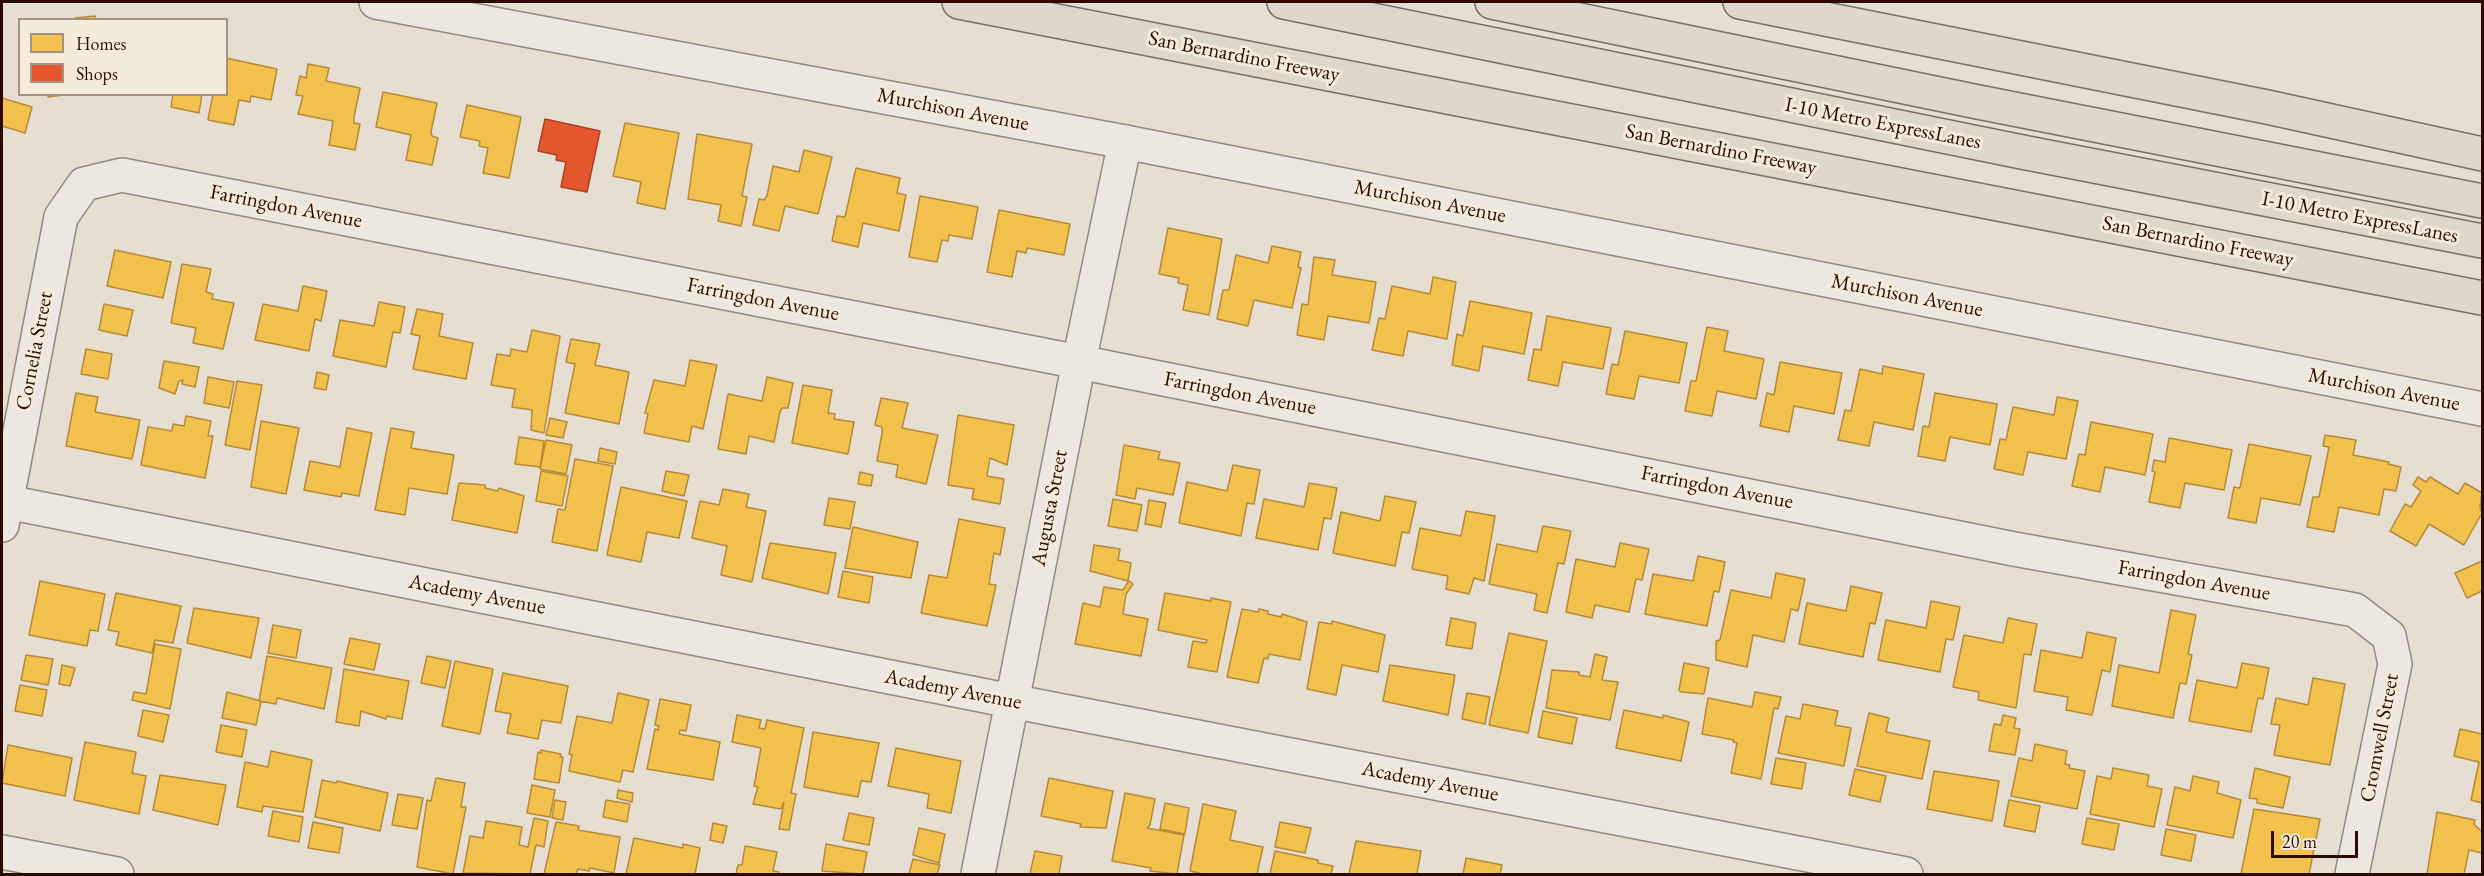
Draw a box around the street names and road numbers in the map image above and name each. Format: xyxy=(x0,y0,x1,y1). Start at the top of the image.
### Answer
street label: San Bernardino Freeway xyxy=(1146,26,1342,88)
street label: Murchison Avenue xyxy=(875,83,1031,137)
street label: I-10 Metro ExpressLanes xyxy=(1783,93,1983,155)
street label: San Bernardino Freeway xyxy=(1623,119,1819,181)
street label: Murchison Avenue xyxy=(1352,175,1508,229)
street label: Farringdon Avenue xyxy=(208,180,364,234)
street label: I-10 Metro ExpressLanes xyxy=(2260,187,2460,249)
street label: San Bernardino Freeway xyxy=(2100,211,2296,273)
street label: Murchison Avenue xyxy=(1829,269,1985,323)
street label: Farringdon Avenue xyxy=(685,273,841,327)
street label: Cornelia Street xyxy=(11,289,59,413)
street label: Murchison Avenue xyxy=(2306,363,2462,417)
street label: Farringdon Avenue xyxy=(1162,367,1318,421)
street label: Augusta Street xyxy=(1026,448,1074,568)
street label: Farringdon Avenue xyxy=(1639,461,1795,515)
street label: Farringdon Avenue xyxy=(2116,555,2272,607)
street label: Academy Avenue xyxy=(406,569,548,621)
street label: Academy Avenue xyxy=(882,664,1024,716)
street label: Cromwell Street xyxy=(2355,671,2405,805)
street label: Academy Avenue xyxy=(1359,756,1501,808)

